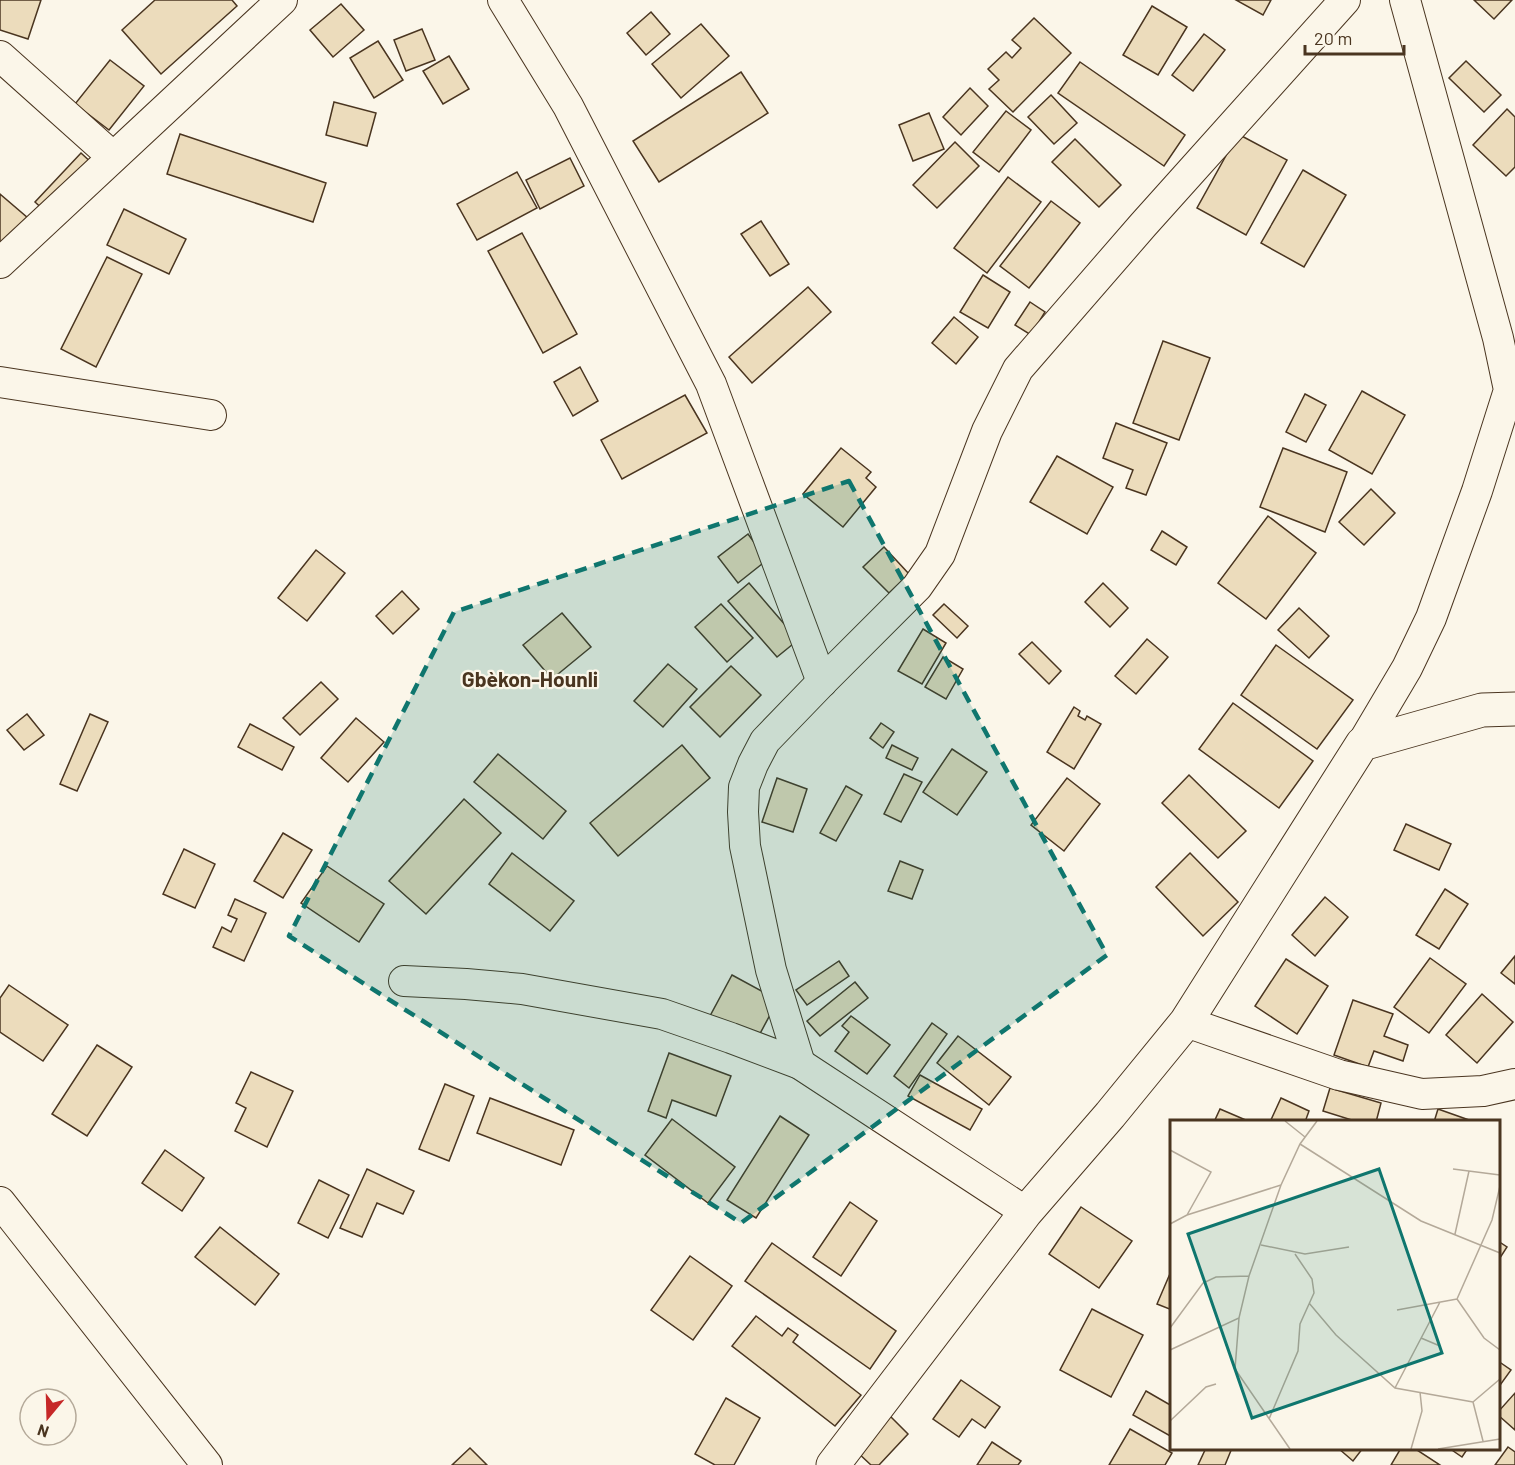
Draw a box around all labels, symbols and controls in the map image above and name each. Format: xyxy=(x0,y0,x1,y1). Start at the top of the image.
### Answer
scale bar xyxy=(1305,18,1404,56)
text: 20 m xyxy=(1314,27,1352,49)
district label: Gbèkon-Hounli xyxy=(462,666,598,691)
inset map xyxy=(1170,1120,1500,1450)
north arrow xyxy=(18,1387,78,1447)
text: N xyxy=(35,1421,51,1442)

